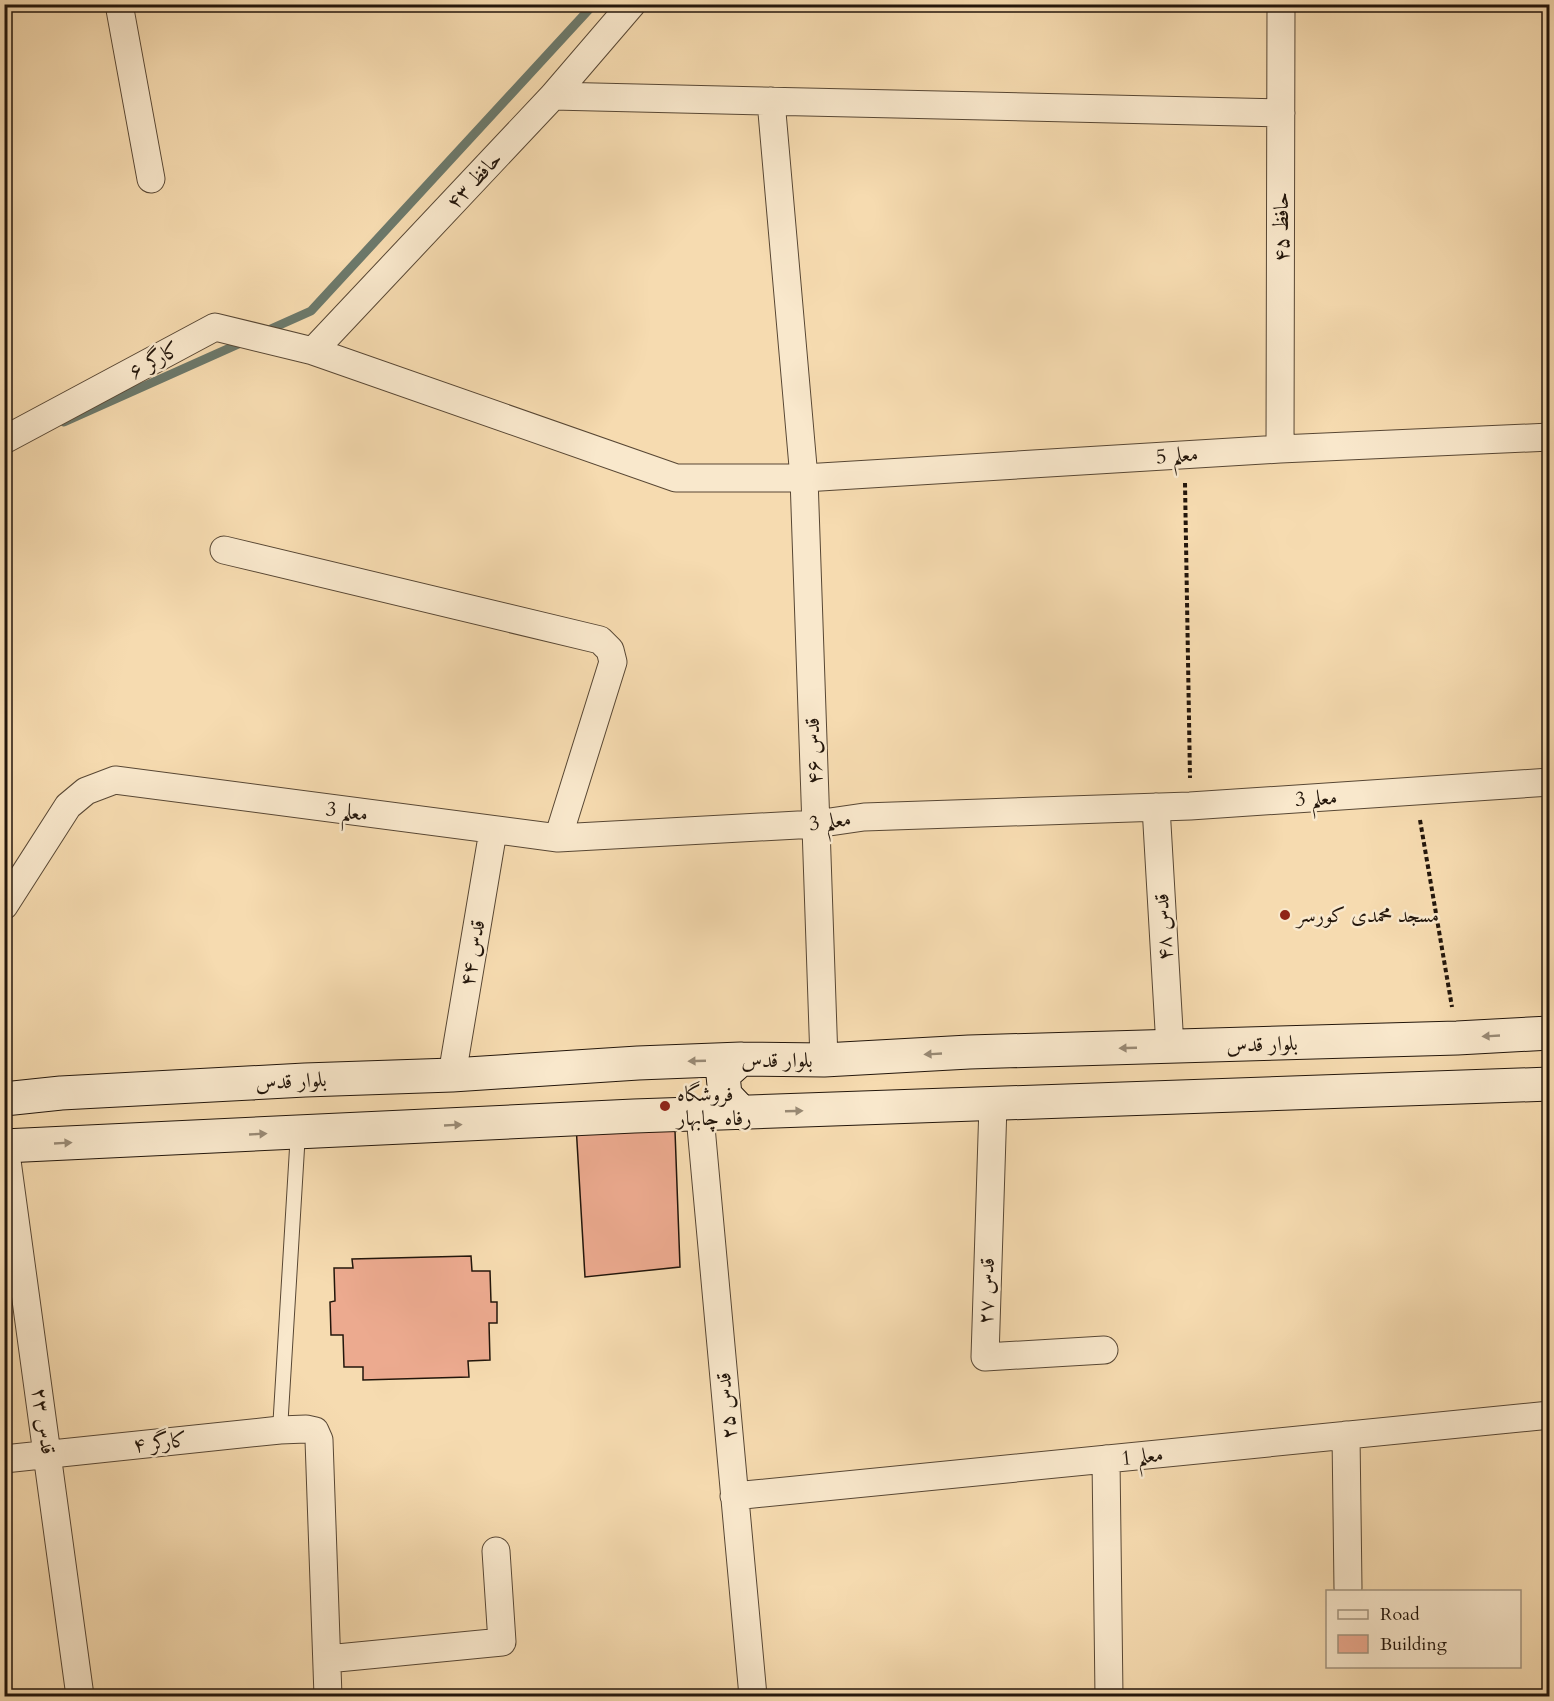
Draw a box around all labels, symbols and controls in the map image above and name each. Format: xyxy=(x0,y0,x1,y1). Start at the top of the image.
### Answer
street label: حافظ ۴۳ xyxy=(440,145,509,216)
street label: حافظ ۴۵ xyxy=(1267,192,1296,262)
street label: کارگر ۶ xyxy=(124,335,185,386)
street label: معلم 5 xyxy=(1155,440,1200,477)
street label: قدس ۴۶ xyxy=(798,717,829,785)
street label: معلم 3 xyxy=(1294,783,1338,820)
street label: معلم 3 xyxy=(323,794,370,835)
street label: معلم 3 xyxy=(807,805,854,844)
street label: قدس ۴۸ xyxy=(1147,893,1180,961)
place label: مسجد محمدی کورسر xyxy=(1295,901,1439,930)
marker: مسجد محمدی کورسر xyxy=(1278,908,1292,922)
street label: قدس ۴۴ xyxy=(452,918,493,989)
street label: بلوار قدس xyxy=(1226,1029,1298,1060)
one-way arrow xyxy=(1482,1032,1501,1041)
one-way arrow xyxy=(1119,1043,1138,1052)
street label: بلوار قدس xyxy=(741,1046,813,1075)
one-way arrow xyxy=(924,1050,943,1059)
one-way arrow xyxy=(687,1056,706,1065)
street label: بلوار قدس xyxy=(255,1065,328,1098)
place label: فروشگاه رفاه چابهار xyxy=(675,1080,752,1133)
marker: فروشگاه رفاه چابهار xyxy=(658,1099,672,1113)
one-way arrow xyxy=(785,1107,804,1116)
one-way arrow xyxy=(443,1120,462,1129)
one-way arrow xyxy=(248,1130,267,1139)
one-way arrow xyxy=(53,1139,72,1148)
street label: قدس ۲۷ xyxy=(971,1257,1002,1325)
street label: قدس ۲۵ xyxy=(709,1371,744,1441)
street label: قدس ۲۳ xyxy=(24,1386,63,1456)
street label: کارگر ۴ xyxy=(132,1425,188,1460)
street label: معلم 1 xyxy=(1119,1440,1165,1479)
legend xyxy=(1326,1590,1521,1668)
text: Road xyxy=(1380,1602,1420,1627)
text: Building xyxy=(1380,1632,1448,1657)

